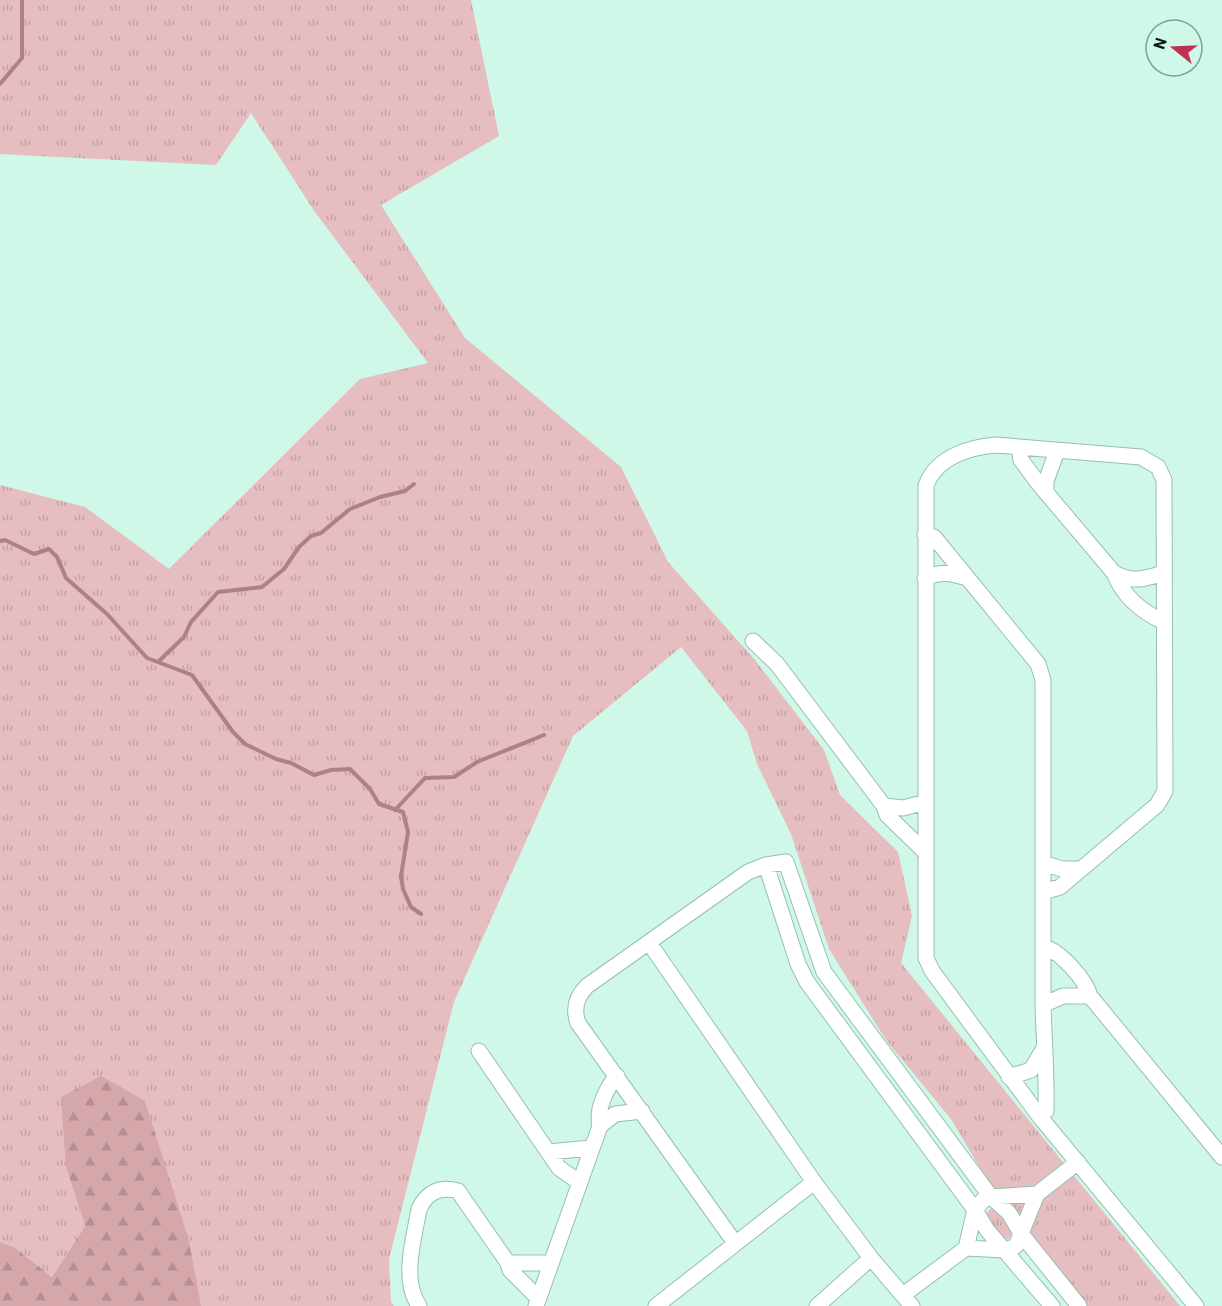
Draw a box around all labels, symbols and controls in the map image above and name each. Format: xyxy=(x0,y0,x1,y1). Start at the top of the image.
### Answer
north arrow xyxy=(1144,18,1204,78)
text: N xyxy=(1149,35,1170,51)

